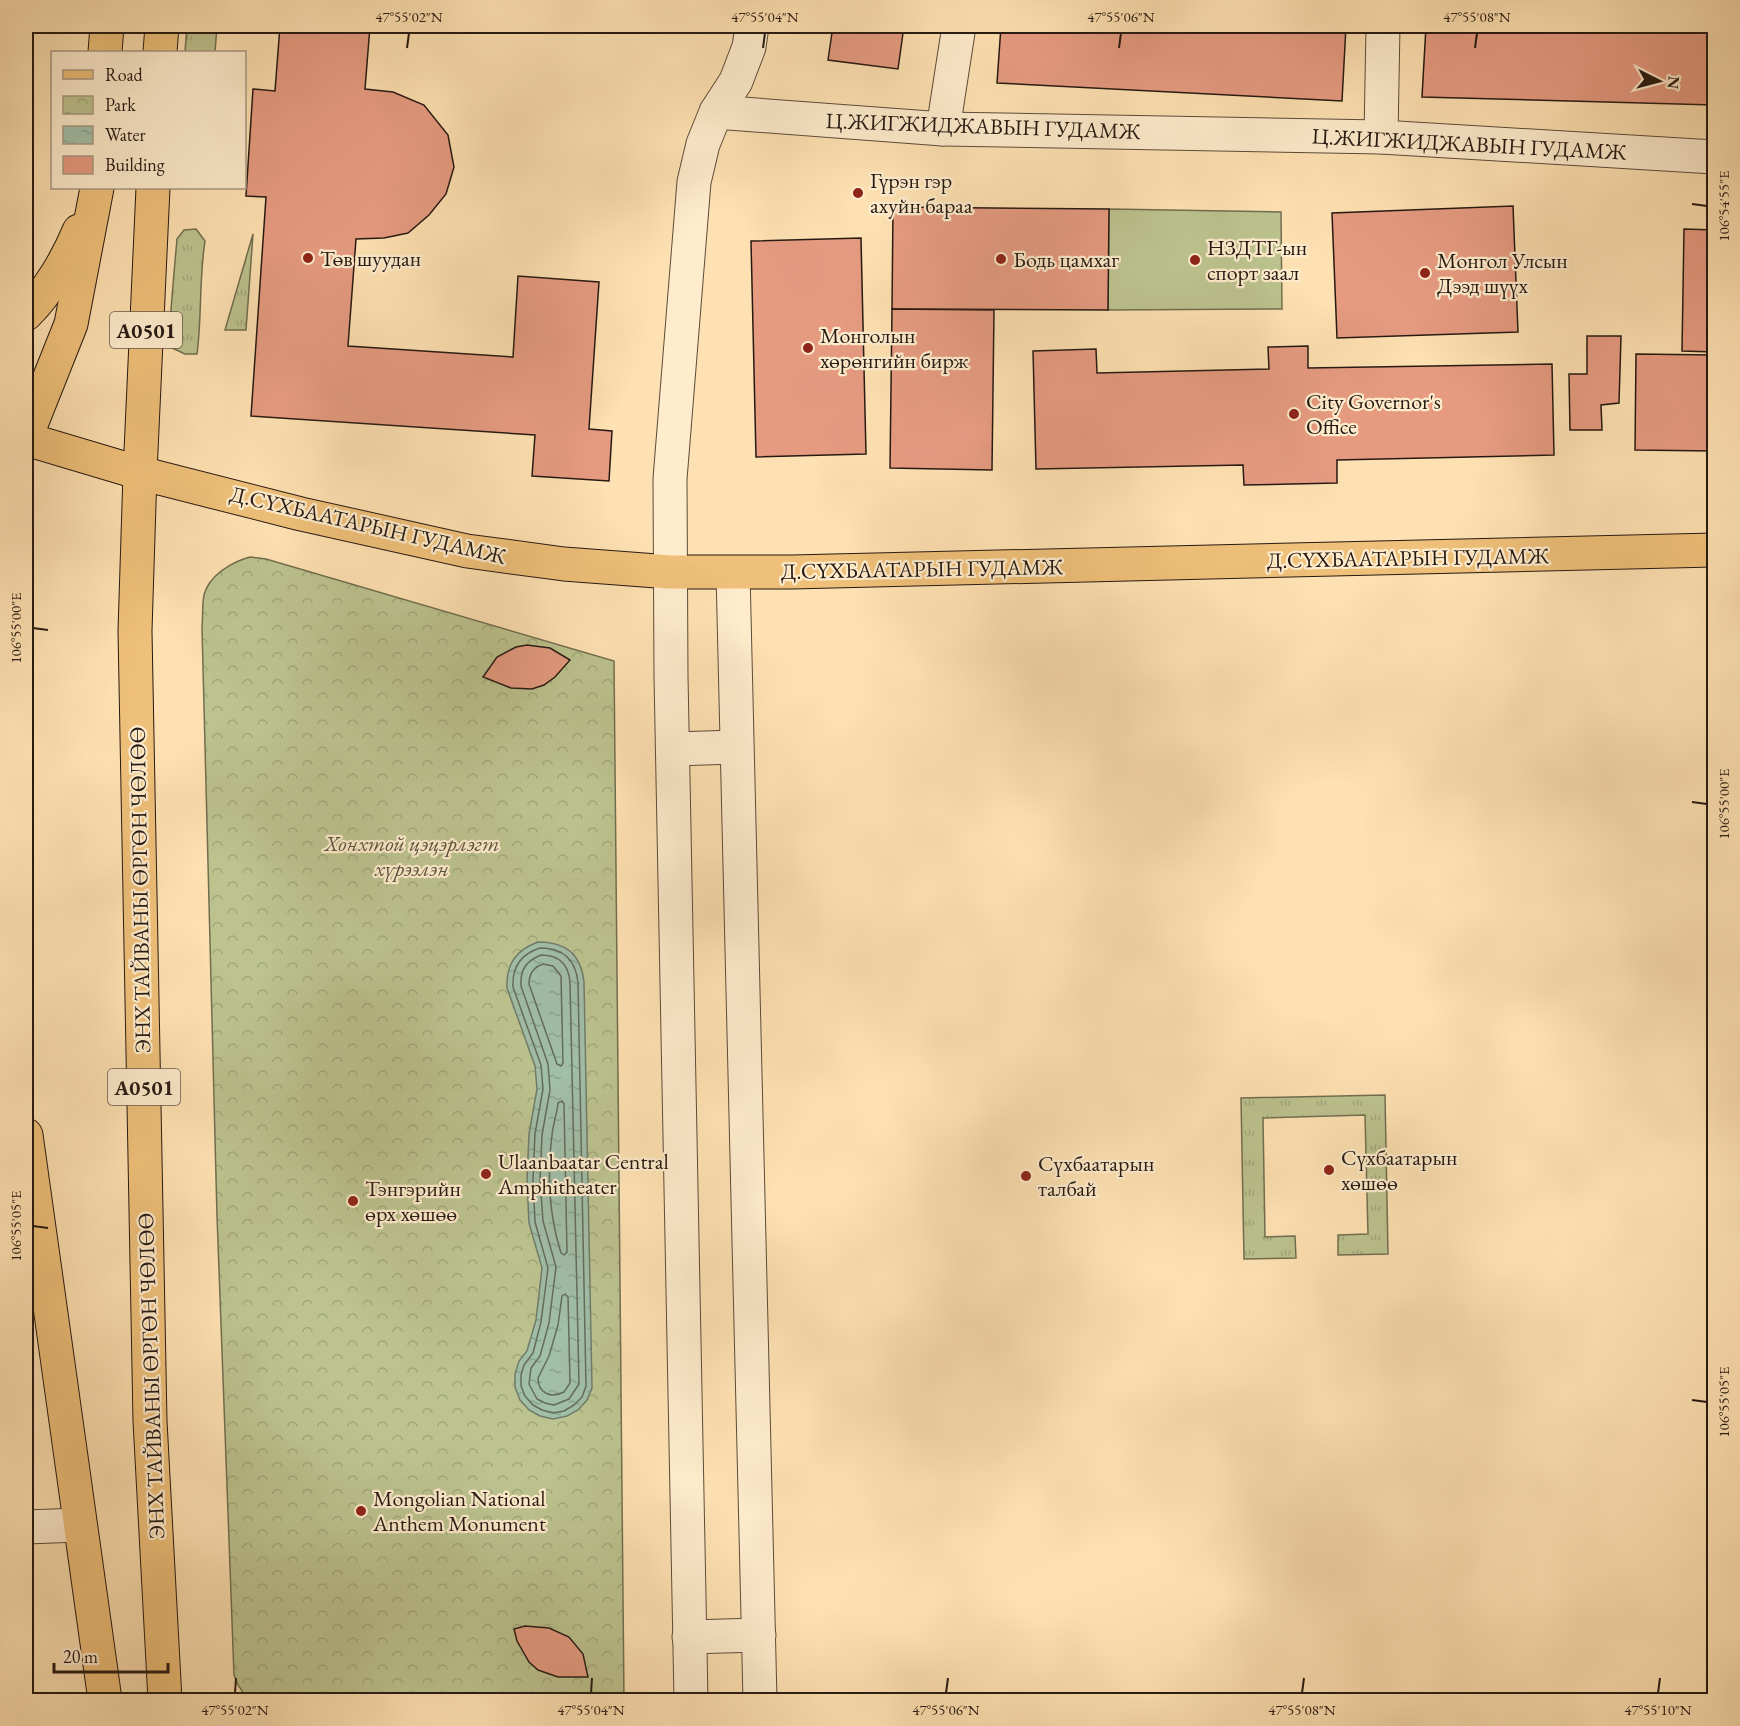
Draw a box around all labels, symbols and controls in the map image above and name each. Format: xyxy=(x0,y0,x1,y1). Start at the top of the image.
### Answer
text: 47°55'02"N xyxy=(375,7,443,26)
text: 47°55'04"N xyxy=(731,7,799,26)
text: 47°55'06"N xyxy=(1087,7,1155,26)
text: 47°55'08"N xyxy=(1443,7,1511,26)
legend xyxy=(51,51,246,189)
north arrow xyxy=(1629,51,1689,111)
text: Road xyxy=(105,63,144,86)
text: N xyxy=(1662,75,1685,90)
text: Park xyxy=(105,93,136,116)
street label: Ц.ЖИГЖИДЖАВЫН ГУДАМЖ xyxy=(825,106,1141,146)
street label: Ц.ЖИГЖИДЖАВЫН ГУДАМЖ xyxy=(1311,121,1627,167)
text: Water xyxy=(105,123,146,146)
text: Building xyxy=(105,153,165,176)
place label: Гүрэн гэр ахуйн бараа xyxy=(870,166,973,220)
text: 106°54'55"E xyxy=(1714,170,1733,242)
marker: Гүрэн гэр ахуйн бараа xyxy=(851,186,865,200)
place label: НЗДТГ-ын спорт заал xyxy=(1207,233,1307,287)
place label: Төв шуудан xyxy=(320,244,421,273)
place label: Бодь цамхаг xyxy=(1013,245,1119,274)
place label: Монгол Улсын Дээд шүүх xyxy=(1437,246,1568,300)
marker: Төв шуудан xyxy=(301,251,315,265)
marker: Бодь цамхаг xyxy=(994,252,1008,266)
marker: НЗДТГ-ын спорт заал xyxy=(1188,253,1202,267)
marker: Монгол Улсын Дээд шүүх xyxy=(1418,266,1432,280)
road number: A0501 xyxy=(110,312,182,348)
place label: Монголын хөрөнгийн бирж xyxy=(820,321,969,375)
marker: Монголын хөрөнгийн бирж xyxy=(801,341,815,355)
place label: City Governor's Office xyxy=(1306,387,1441,441)
marker: City Governor's Office xyxy=(1287,407,1301,421)
street label: Д.СҮХБААТАРЫН ГУДАМЖ xyxy=(227,479,509,571)
street label: Д.СҮХБААТАРЫН ГУДАМЖ xyxy=(1267,541,1550,575)
street label: Д.СҮХБААТАРЫН ГУДАМЖ xyxy=(781,552,1064,586)
text: 106°55'00"E xyxy=(6,592,25,664)
street label: ЭНХ ТАЙВАНЫ ӨРГӨН ЧӨЛӨӨ xyxy=(123,726,157,1054)
text: 106°55'00"E xyxy=(1714,768,1733,840)
park label: Хонхтой цэцэрлэгт хүрээлэн xyxy=(323,829,499,883)
road number: A0501 xyxy=(108,1069,180,1105)
place label: Сүхбаатарын хөшөө xyxy=(1341,1143,1457,1197)
place label: Ulaanbaatar Central Amphitheater xyxy=(497,1147,669,1201)
place label: Сүхбаатарын талбай xyxy=(1038,1149,1154,1203)
marker: Сүхбаатарын хөшөө xyxy=(1322,1163,1336,1177)
marker: Ulaanbaatar Central Amphitheater xyxy=(479,1167,493,1181)
marker: Сүхбаатарын талбай xyxy=(1019,1169,1033,1183)
place label: Тэнгэрийн өрх хөшөө xyxy=(365,1174,461,1228)
text: 106°55'05"E xyxy=(6,1190,25,1262)
marker: Тэнгэрийн өрх хөшөө xyxy=(346,1194,360,1208)
street label: ЭНХ ТАЙВАНЫ ӨРГӨН ЧӨЛӨӨ xyxy=(131,1212,171,1540)
text: 106°55'05"E xyxy=(1714,1366,1733,1438)
place label: Mongolian National Anthem Monument xyxy=(372,1484,546,1538)
marker: Mongolian National Anthem Monument xyxy=(354,1504,368,1518)
scale bar xyxy=(54,1636,168,1674)
text: 20 m xyxy=(63,1645,98,1668)
text: 47°55'02"N xyxy=(201,1700,269,1719)
text: 47°55'04"N xyxy=(557,1700,625,1719)
text: 47°55'06"N xyxy=(912,1700,980,1719)
text: 47°55'08"N xyxy=(1268,1700,1336,1719)
text: 47°55'10"N xyxy=(1624,1700,1692,1719)

